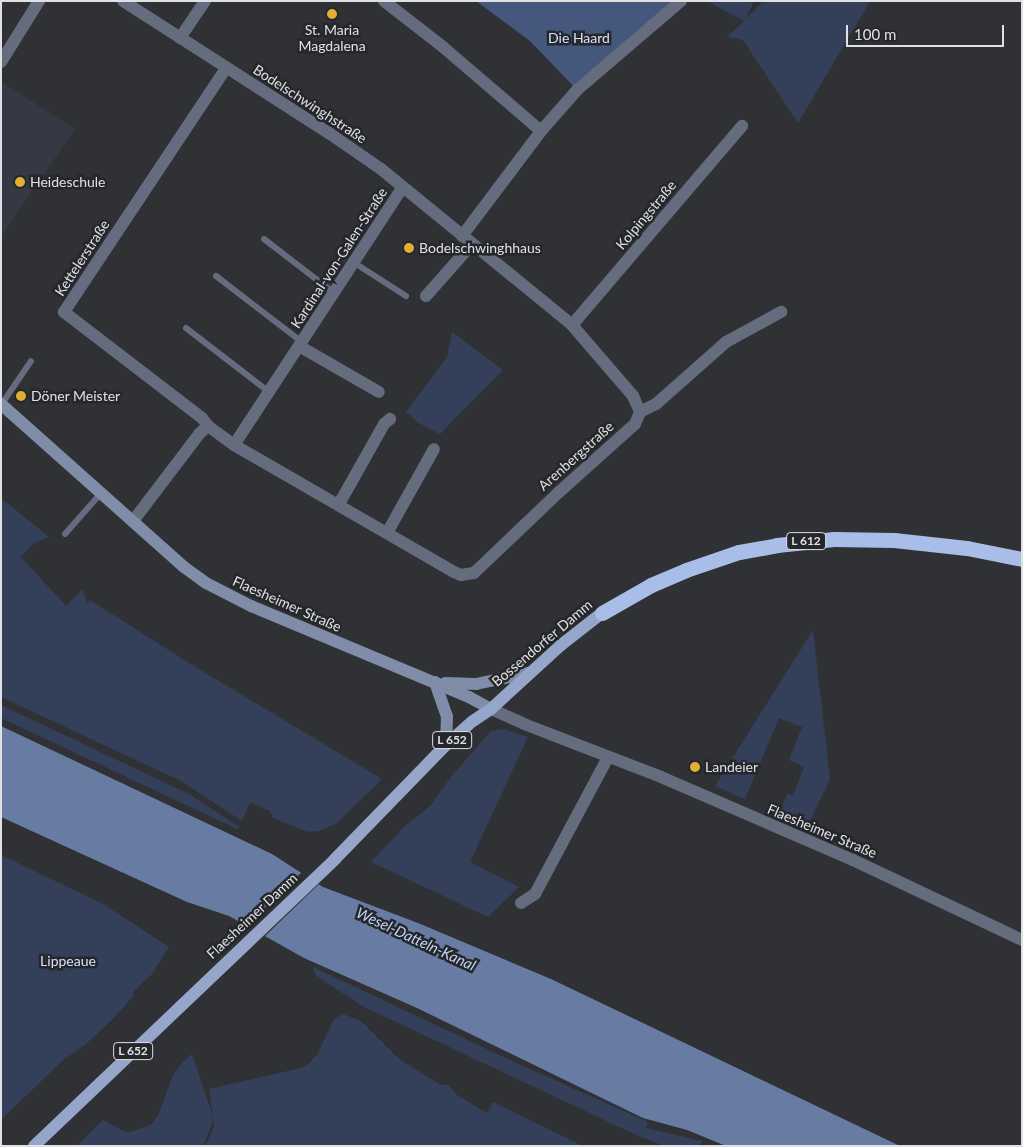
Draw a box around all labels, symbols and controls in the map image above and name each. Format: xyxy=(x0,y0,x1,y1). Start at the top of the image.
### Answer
marker: St. Maria Magdalena xyxy=(326,8,338,20)
scale bar xyxy=(848,15,1006,47)
place label: St. Maria Magdalena xyxy=(298,22,366,54)
text: 100 m xyxy=(854,25,896,43)
park label: Die Haard xyxy=(548,30,610,46)
street label: Bodelschwinghstraße xyxy=(250,61,370,147)
place label: Heideschule xyxy=(30,174,106,190)
marker: Heideschule xyxy=(14,176,26,188)
street label: Kolpingstraße xyxy=(612,177,680,253)
street label: Kardinal-von-Galen-Straße xyxy=(287,185,391,331)
street label: Kettelerstraße xyxy=(51,217,113,299)
place label: Bodelschwinghhaus xyxy=(419,240,541,256)
marker: Bodelschwinghhaus xyxy=(403,242,415,254)
place label: Döner Meister xyxy=(31,388,120,404)
marker: Döner Meister xyxy=(15,390,27,402)
street label: Arenbergstraße xyxy=(535,418,617,494)
road number: L 612 xyxy=(785,532,827,550)
street label: Flaesheimer Straße xyxy=(230,572,344,636)
street label: Bossendorfer Damm xyxy=(488,596,596,690)
road number: L 652 xyxy=(431,730,473,750)
place label: Landeier xyxy=(705,759,758,775)
marker: Landeier xyxy=(689,761,701,773)
street label: Flaesheimer Straße xyxy=(765,800,879,862)
street label: Flaesheimer Damm xyxy=(203,870,301,962)
water label: Wesel-Datteln-Kanal xyxy=(353,903,479,975)
park label: Lippeaue xyxy=(40,953,96,969)
road number: L 652 xyxy=(112,1042,154,1060)

